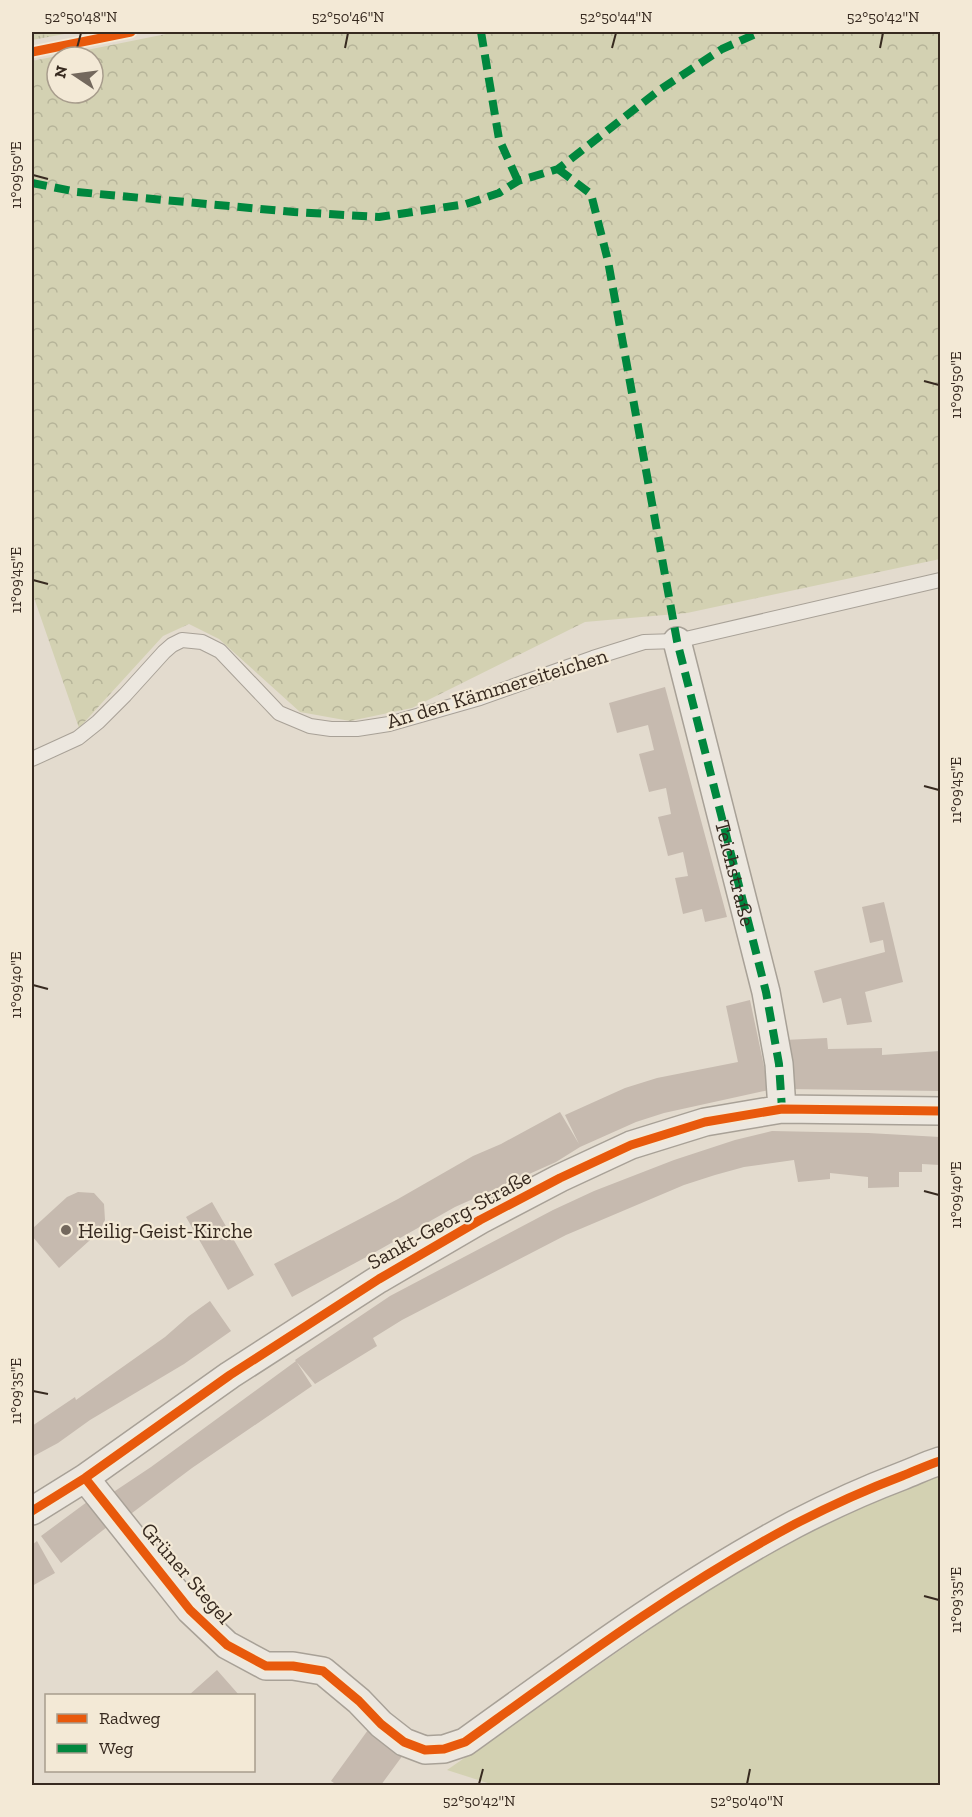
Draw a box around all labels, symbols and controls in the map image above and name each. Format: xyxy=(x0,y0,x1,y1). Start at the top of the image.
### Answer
text: 52°50'48"N xyxy=(45,8,117,26)
text: 52°50'46"N xyxy=(312,8,384,26)
text: 52°50'44"N xyxy=(580,8,652,26)
text: 52°50'42"N xyxy=(847,8,919,26)
north arrow xyxy=(45,45,105,105)
text: N xyxy=(50,64,71,80)
text: 11°09'50"E xyxy=(7,141,25,209)
text: 11°09'50"E xyxy=(947,351,965,419)
text: 11°09'45"E xyxy=(7,547,25,613)
street label: An den Kämmereiteichen xyxy=(383,642,611,734)
text: 11°09'45"E xyxy=(947,757,965,823)
street label: Teichstraße xyxy=(710,817,761,929)
text: 11°09'40"E xyxy=(7,951,25,1019)
text: 11°09'40"E xyxy=(947,1161,965,1229)
street label: Sankt-Georg-Straße xyxy=(363,1164,535,1274)
place label: Heilig-Geist-Kirche xyxy=(78,1218,253,1243)
marker: Heilig-Geist-Kirche xyxy=(59,1223,73,1237)
text: 11°09'35"E xyxy=(7,1358,25,1424)
street label: Grüner Stegel xyxy=(136,1517,238,1629)
text: 11°09'35"E xyxy=(947,1567,965,1633)
legend xyxy=(45,1694,255,1772)
text: Radweg xyxy=(99,1707,161,1729)
text: Weg xyxy=(99,1737,133,1759)
text: 52°50'42"N xyxy=(443,1792,515,1810)
text: 52°50'40"N xyxy=(710,1792,784,1810)

